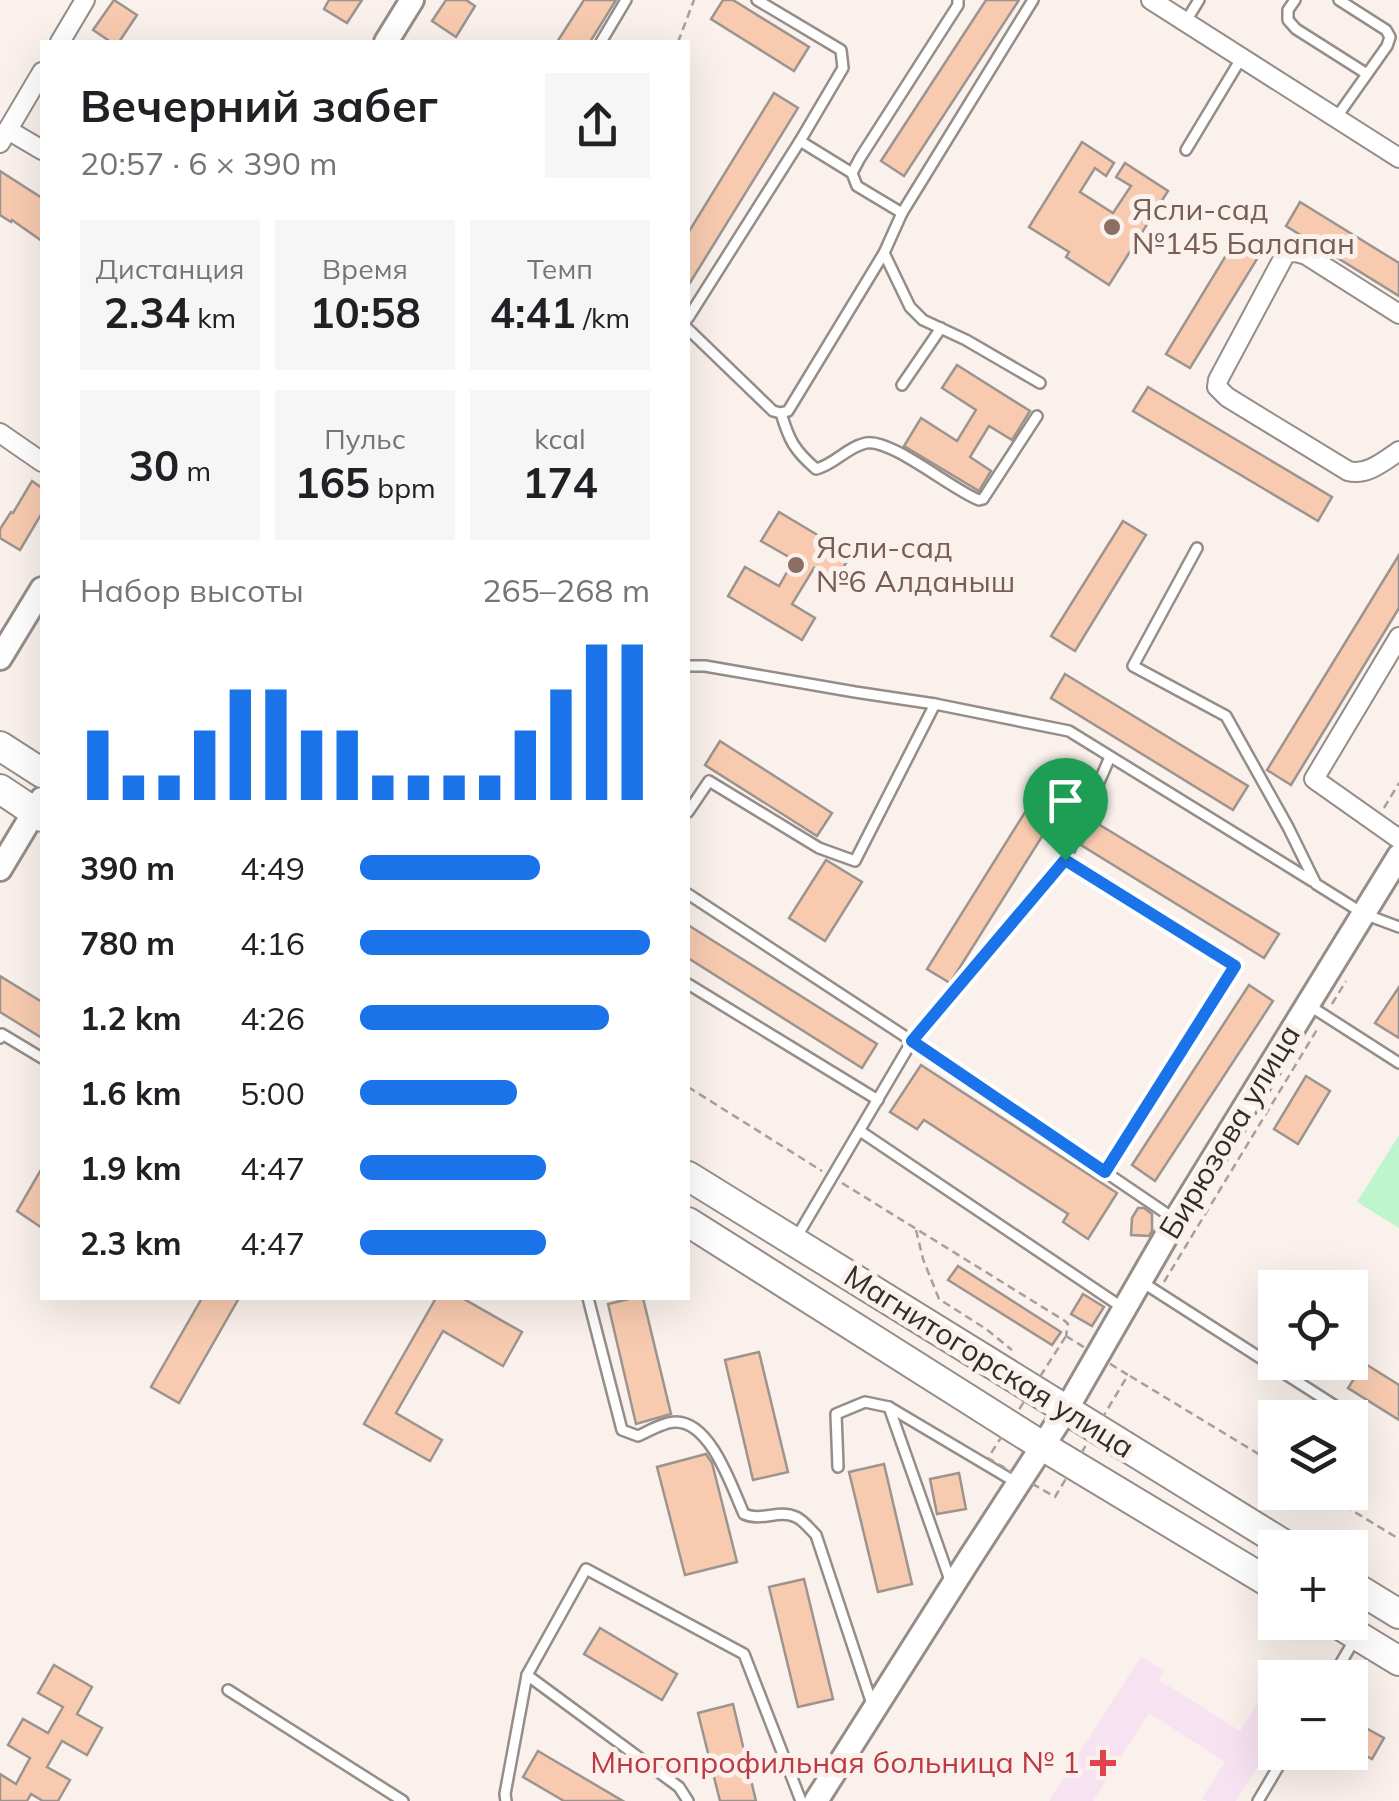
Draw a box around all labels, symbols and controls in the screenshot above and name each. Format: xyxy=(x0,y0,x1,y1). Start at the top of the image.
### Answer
button: share xyxy=(545,73,650,178)
text: Вечерний забег xyxy=(80,77,438,133)
text: 20:57 · 6 × 390 m xyxy=(80,143,337,183)
place label: Ясли-сад №145 Балапан xyxy=(1132,190,1355,262)
marker: Ясли-сад №145 Балапан xyxy=(1101,216,1123,238)
text: Дистанция xyxy=(96,251,244,286)
text: Время xyxy=(322,251,408,286)
text: Темп xyxy=(527,251,593,286)
text: 2.34 xyxy=(104,286,190,339)
text: 10:58 xyxy=(309,286,421,339)
text: 4:41 xyxy=(490,286,576,339)
text: km xyxy=(190,300,236,335)
text: /km xyxy=(576,300,630,335)
text: Пульс xyxy=(324,421,406,456)
text: kcal xyxy=(534,421,586,456)
text: 30 xyxy=(129,439,179,492)
text: m xyxy=(179,453,211,488)
text: 165 xyxy=(294,456,370,509)
text: 174 xyxy=(522,456,598,509)
text: bpm xyxy=(370,470,436,505)
place label: Ясли-сад №6 Алданыш xyxy=(816,528,1015,600)
marker: Ясли-сад №6 Алданыш xyxy=(785,554,807,576)
text: Набор высоты xyxy=(80,570,304,610)
text: 265–268 m xyxy=(482,570,650,610)
pin xyxy=(1023,758,1108,861)
icon: arrive xyxy=(1038,773,1093,828)
text: 390 m xyxy=(80,848,175,888)
text: 4:49 xyxy=(240,848,305,888)
text: 780 m xyxy=(80,923,175,963)
text: 4:16 xyxy=(240,923,305,963)
text: 1.2 km xyxy=(80,998,182,1038)
text: 4:26 xyxy=(240,998,305,1038)
street label: Бирюзова улица xyxy=(1150,1018,1308,1245)
text: 1.6 km xyxy=(80,1073,182,1113)
text: 5:00 xyxy=(240,1073,305,1113)
text: 1.9 km xyxy=(80,1148,182,1188)
text: 4:47 xyxy=(240,1148,305,1188)
text: 2.3 km xyxy=(80,1223,182,1263)
text: 4:47 xyxy=(240,1223,305,1263)
street label: Магнитогорская улица xyxy=(838,1256,1141,1466)
map controls xyxy=(1258,1270,1368,1770)
button: locate xyxy=(1258,1270,1368,1380)
button: layers xyxy=(1258,1400,1368,1510)
button: + xyxy=(1258,1530,1368,1640)
button: − xyxy=(1258,1660,1368,1770)
place label: Многопрофильная больница № 1 xyxy=(590,1743,1080,1781)
marker: Многопрофильная больница № 1 xyxy=(1090,1750,1116,1776)

